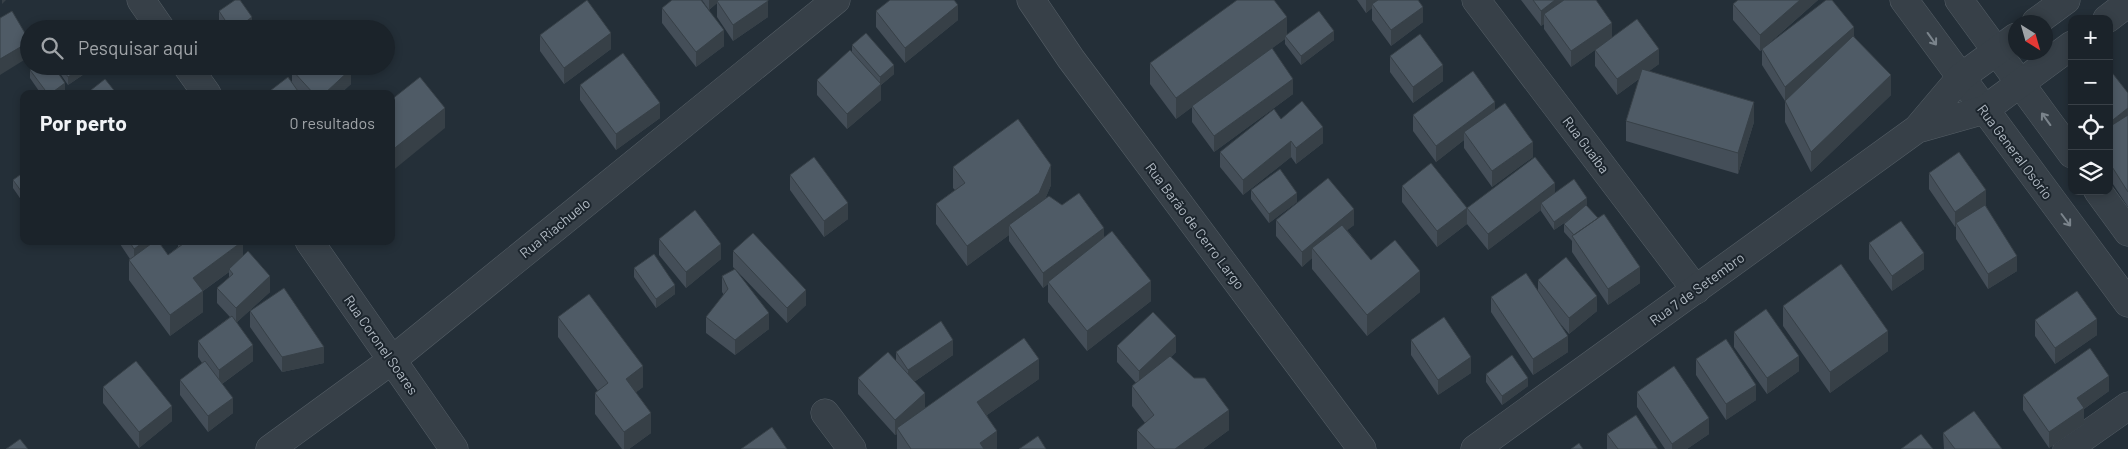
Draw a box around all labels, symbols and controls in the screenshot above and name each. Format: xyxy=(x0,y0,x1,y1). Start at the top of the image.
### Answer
north arrow xyxy=(2008,15,2053,60)
map controls xyxy=(2068,15,2113,195)
button: + xyxy=(2068,15,2113,60)
search box xyxy=(20,20,395,75)
one-way arrow xyxy=(1927,32,1938,45)
icon: search xyxy=(38,34,66,62)
text: Pesquisar aqui xyxy=(78,36,198,59)
button: − xyxy=(2068,60,2113,105)
street label: Rua General Osório xyxy=(1974,101,2057,203)
button: locate xyxy=(2068,105,2113,150)
text: Por perto xyxy=(40,110,127,135)
one-way arrow xyxy=(2041,112,2051,126)
text: 0 resultados xyxy=(290,113,375,132)
street label: Rua Guaíba xyxy=(1559,113,1613,177)
button: layers xyxy=(2068,150,2113,195)
street label: Rua Barão de Cerro Largo xyxy=(1142,159,1249,292)
street label: Rua Riachuelo xyxy=(516,194,593,261)
one-way arrow xyxy=(2060,213,2071,226)
street label: Rua 7 de Setembro xyxy=(1646,248,1747,329)
street label: Rua Coronel Soares xyxy=(341,292,422,398)

